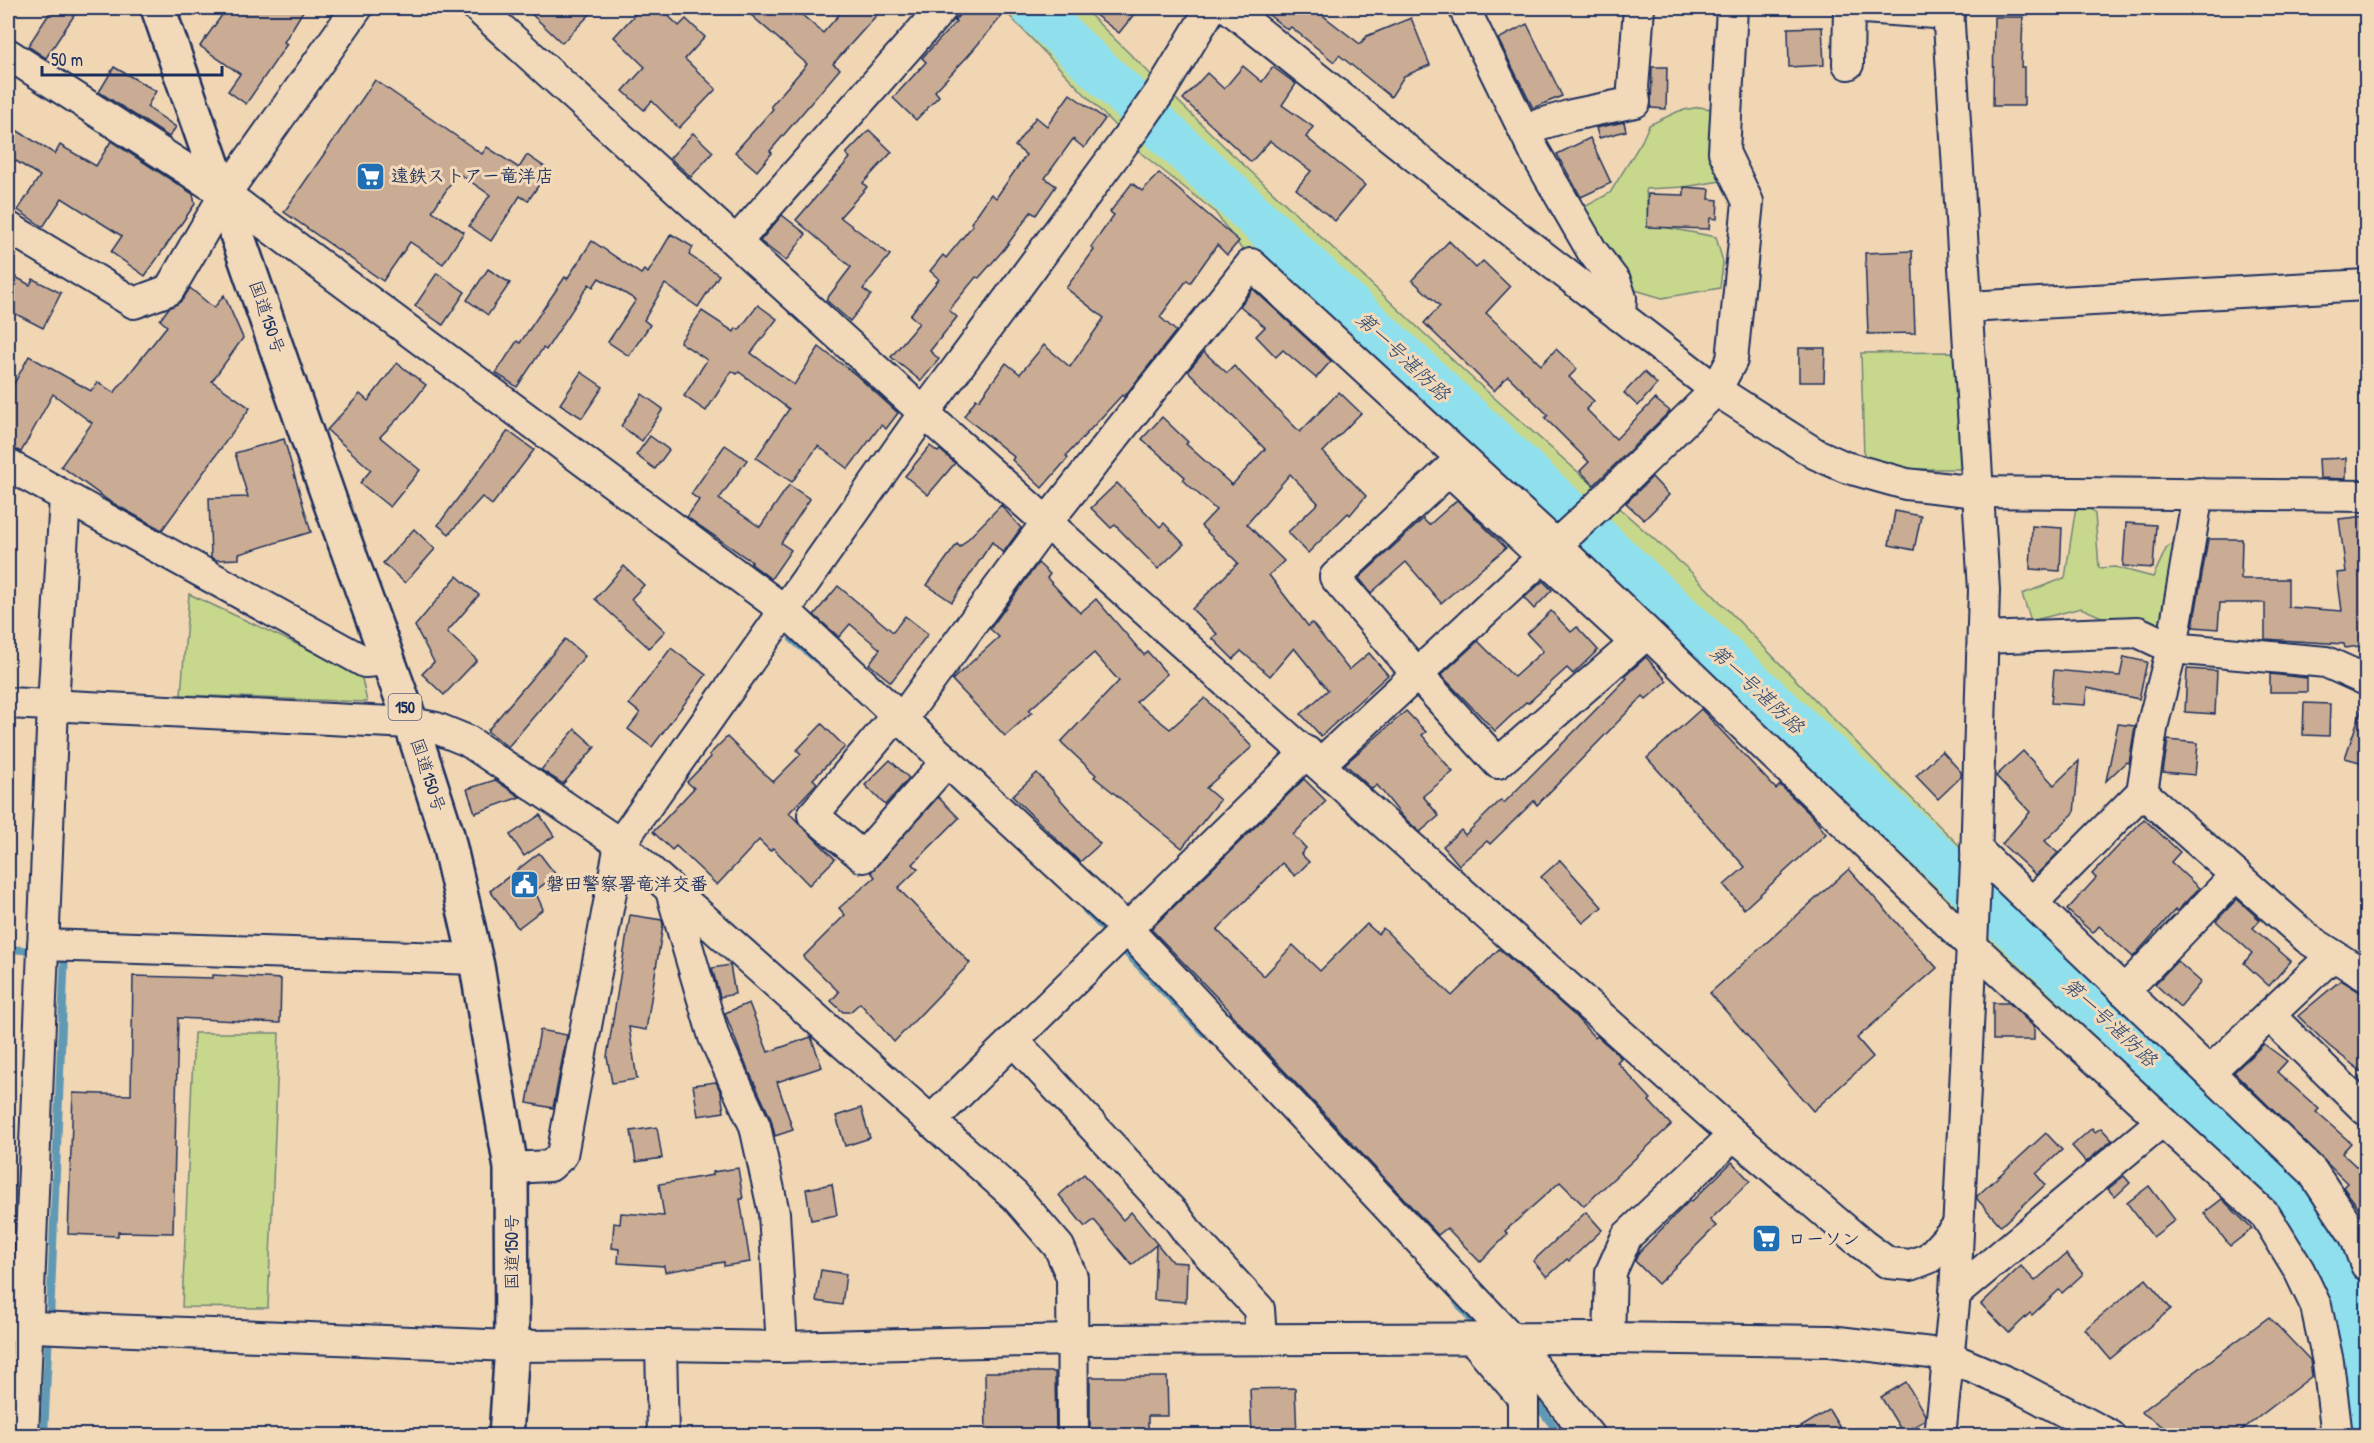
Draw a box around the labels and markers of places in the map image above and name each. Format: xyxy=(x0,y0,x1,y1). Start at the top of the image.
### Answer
supermarket icon: 遠鉄ストアー竜洋店 xyxy=(354,160,386,192)
place label: 遠鉄ストアー竜洋店 xyxy=(391,163,554,188)
public building icon: 磐田警察署竜洋交番 xyxy=(509,868,541,900)
place label: 磐田警察署竜洋交番 xyxy=(546,871,708,896)
supermarket icon: ローソン xyxy=(1751,1223,1783,1255)
place label: ローソン xyxy=(1788,1226,1860,1251)

